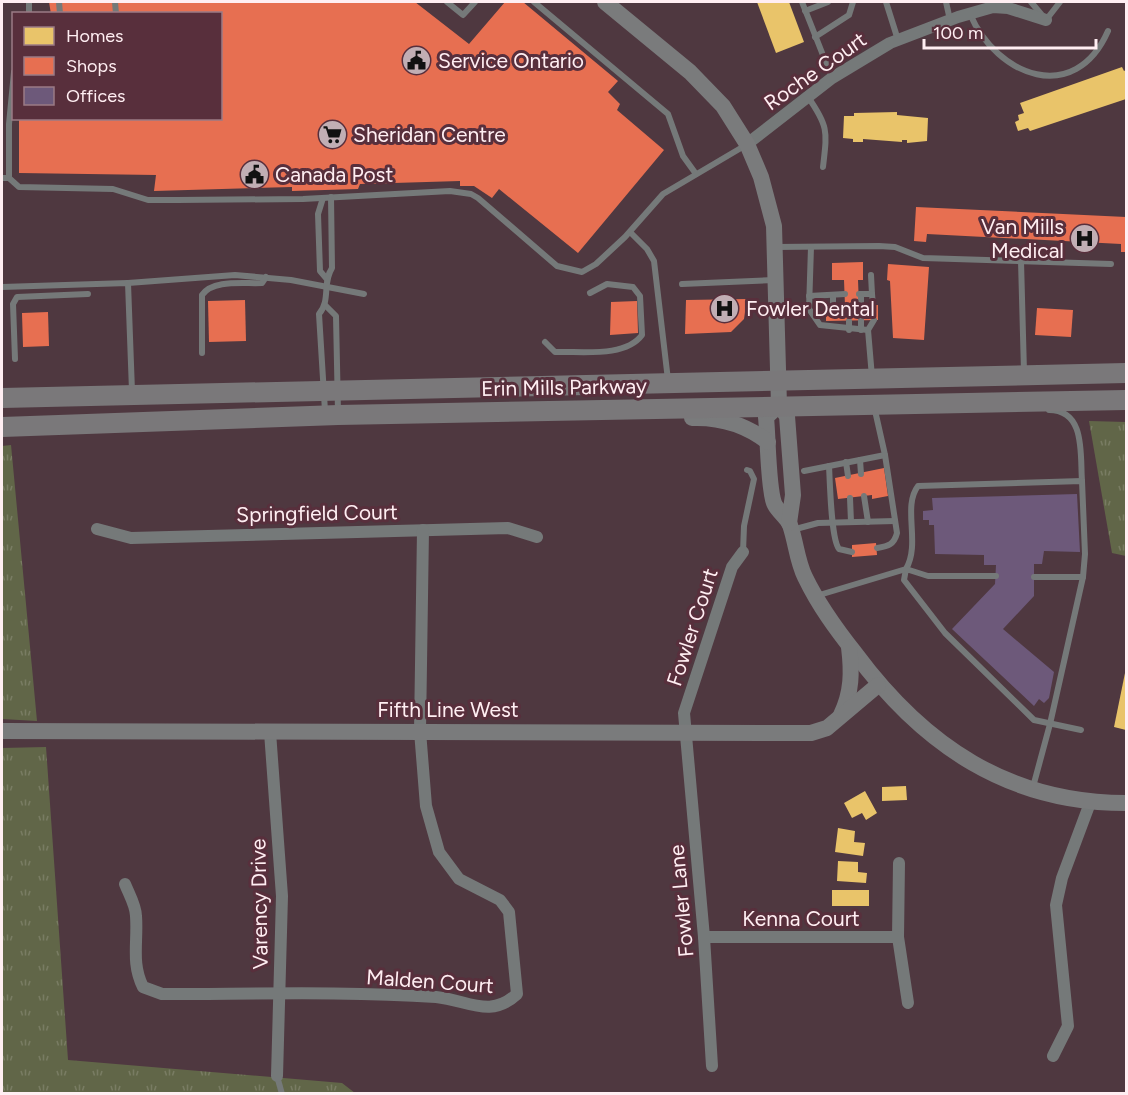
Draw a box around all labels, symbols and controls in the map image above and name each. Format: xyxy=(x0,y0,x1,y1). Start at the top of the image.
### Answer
legend xyxy=(12,12,222,120)
scale bar xyxy=(924,12,1096,50)
text: 100 m xyxy=(933,22,983,44)
text: Homes xyxy=(66,25,124,47)
street label: Roche Court xyxy=(759,27,871,115)
public building icon: Service Ontario xyxy=(401,44,433,76)
place label: Service Ontario xyxy=(438,48,584,73)
text: Shops xyxy=(66,55,117,77)
text: Offices xyxy=(66,85,125,107)
supermarket icon: Sheridan Centre xyxy=(316,118,348,150)
place label: Sheridan Centre xyxy=(353,122,506,147)
public building icon: Canada Post xyxy=(238,158,270,190)
place label: Canada Post xyxy=(275,162,393,187)
place label: Van Mills Medical xyxy=(981,214,1064,263)
hospital icon: Van Mills Medical xyxy=(1069,222,1101,254)
hospital icon: Fowler Dental xyxy=(709,292,741,324)
place label: Fowler Dental xyxy=(746,296,875,321)
street label: Erin Mills Parkway xyxy=(481,373,647,401)
street label: Springfield Court xyxy=(236,499,398,527)
street label: Fowler Court xyxy=(661,565,723,689)
street label: Fifth Line West xyxy=(377,697,519,722)
street label: Varency Drive xyxy=(245,839,273,969)
street label: Fowler Lane xyxy=(664,844,698,958)
street label: Kenna Court xyxy=(742,906,860,931)
street label: Malden Court xyxy=(365,964,495,998)

